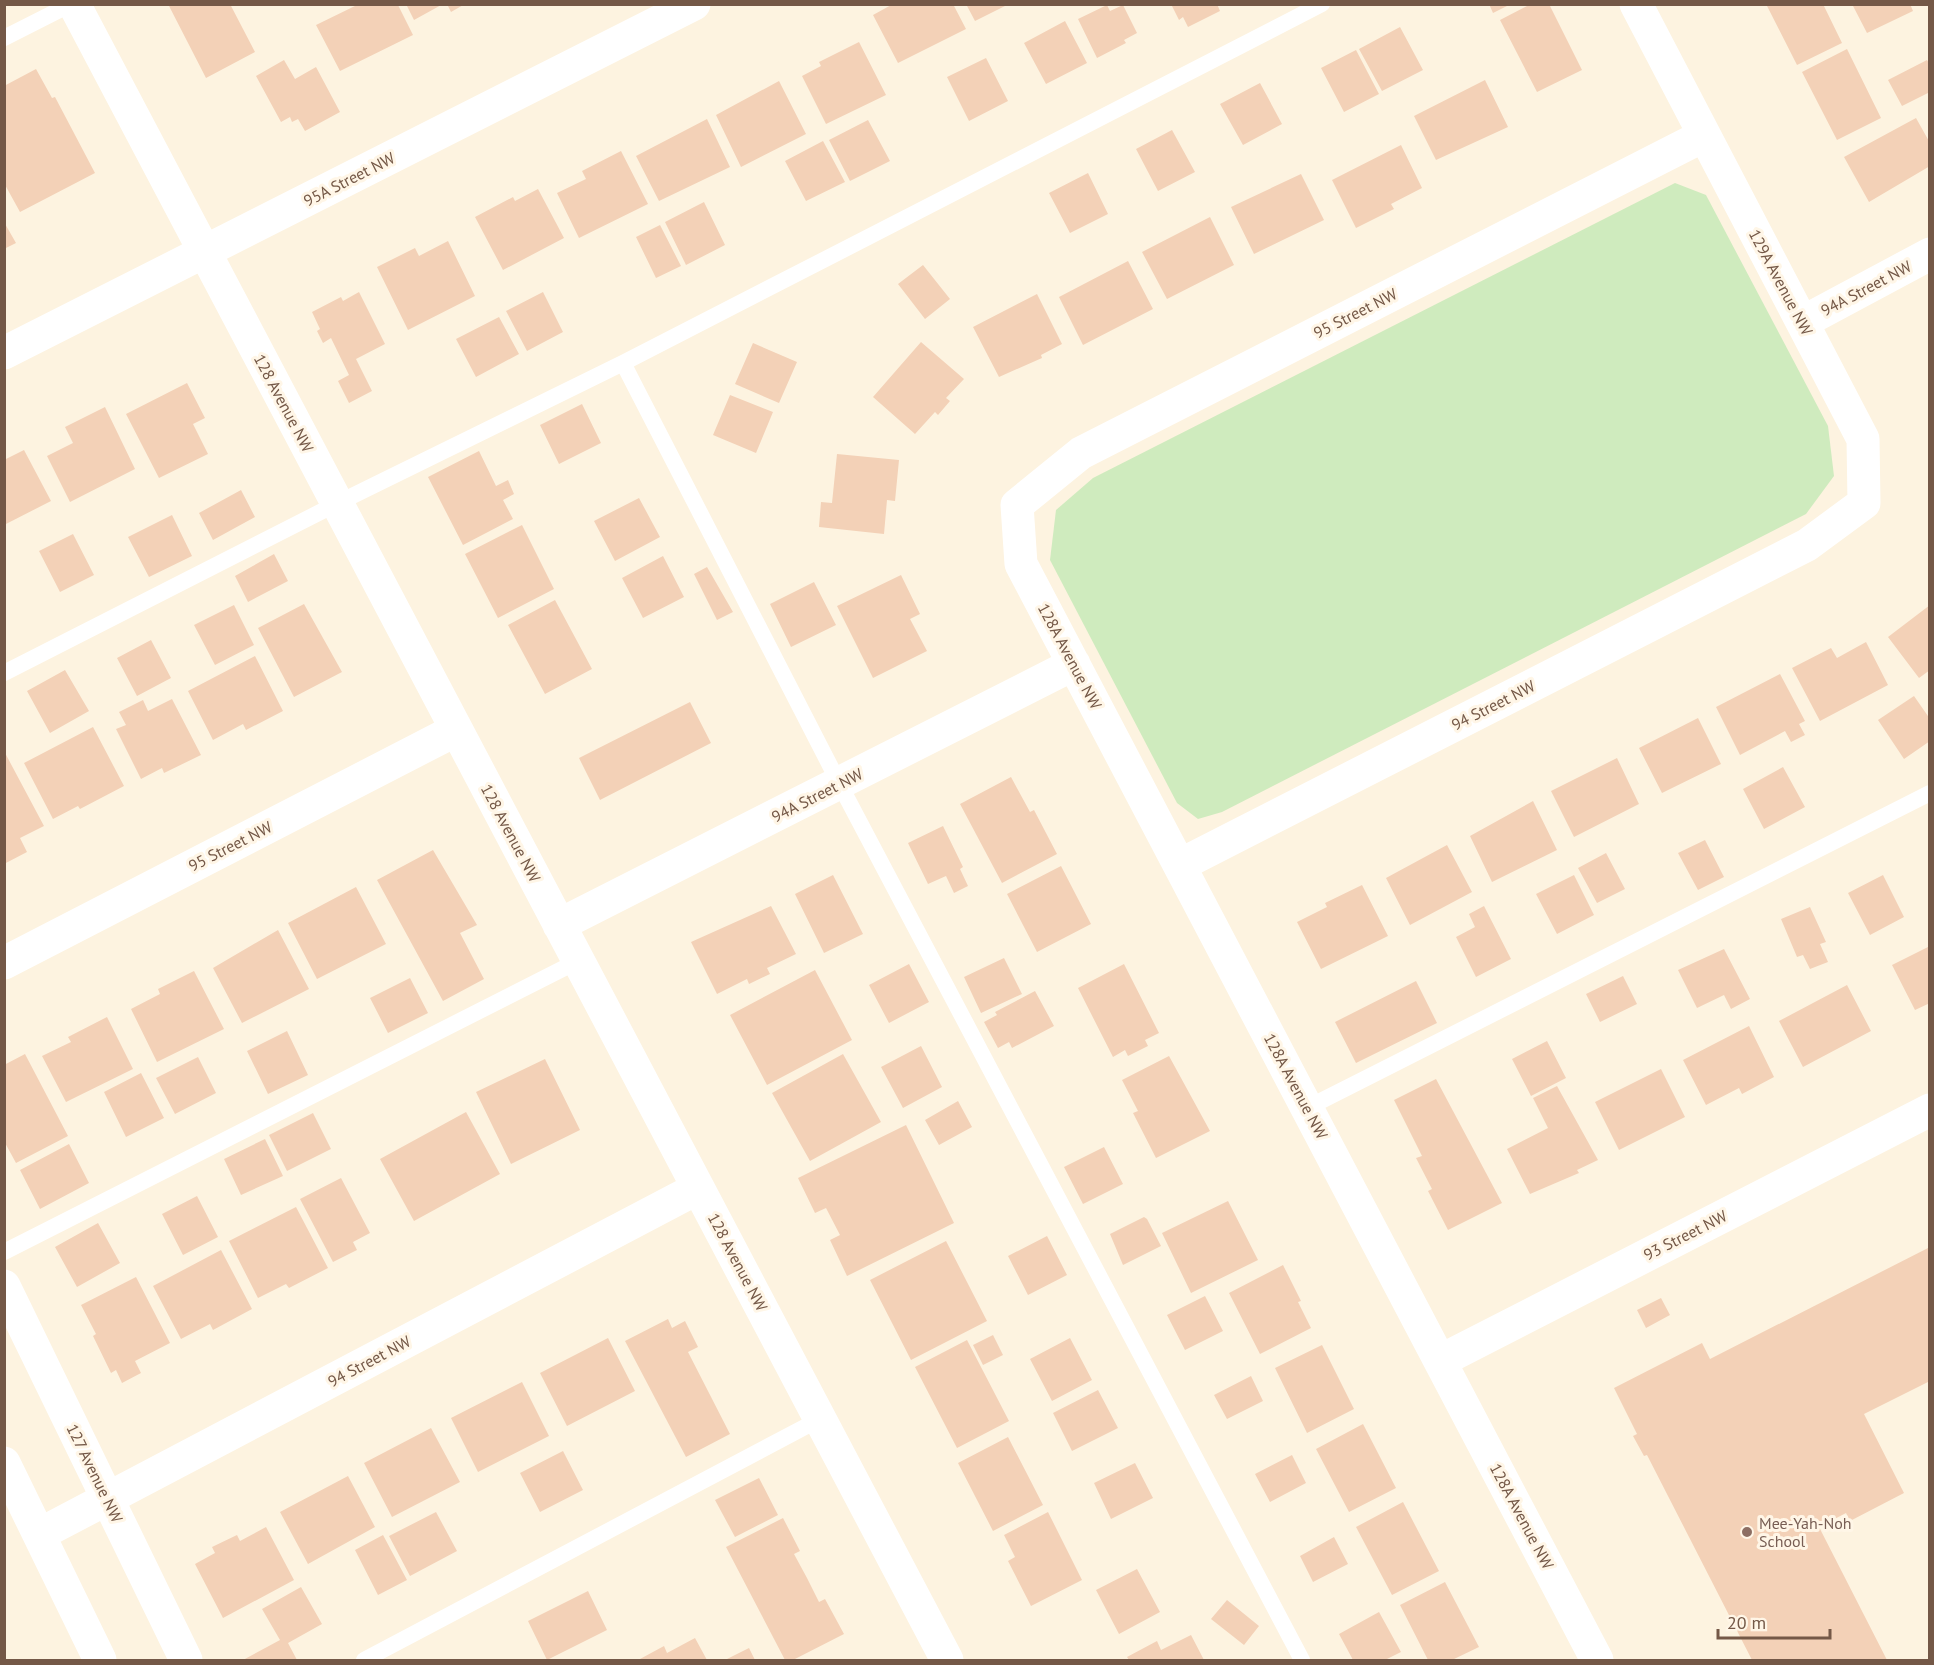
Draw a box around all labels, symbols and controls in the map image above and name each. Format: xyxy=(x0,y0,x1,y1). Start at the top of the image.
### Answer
street label: 95A Street NW xyxy=(300,147,399,211)
street label: 129A Avenue NW xyxy=(1745,226,1818,339)
street label: 94A Street NW xyxy=(1817,255,1915,320)
street label: 95 Street NW xyxy=(1310,283,1401,343)
street label: 128 Avenue NW xyxy=(250,351,319,456)
street label: 128A Avenue NW xyxy=(1034,600,1107,713)
street label: 94 Street NW xyxy=(1448,675,1539,735)
street label: 94A Street NW xyxy=(768,763,867,827)
street label: 128 Avenue NW xyxy=(477,781,546,886)
street label: 95 Street NW xyxy=(185,816,276,876)
street label: 128A Avenue NW xyxy=(1260,1030,1333,1143)
street label: 93 Street NW xyxy=(1640,1205,1731,1265)
street label: 128 Avenue NW xyxy=(704,1210,773,1315)
street label: 94 Street NW xyxy=(324,1330,414,1391)
street label: 127 Avenue NW xyxy=(62,1420,128,1526)
street label: 128A Avenue NW xyxy=(1486,1460,1559,1573)
place label: Mee-Yah-Noh School xyxy=(1759,1513,1852,1551)
marker: Mee-Yah-Noh School xyxy=(1740,1525,1754,1539)
scale bar xyxy=(1718,1602,1830,1640)
text: 20 m xyxy=(1727,1611,1766,1634)

